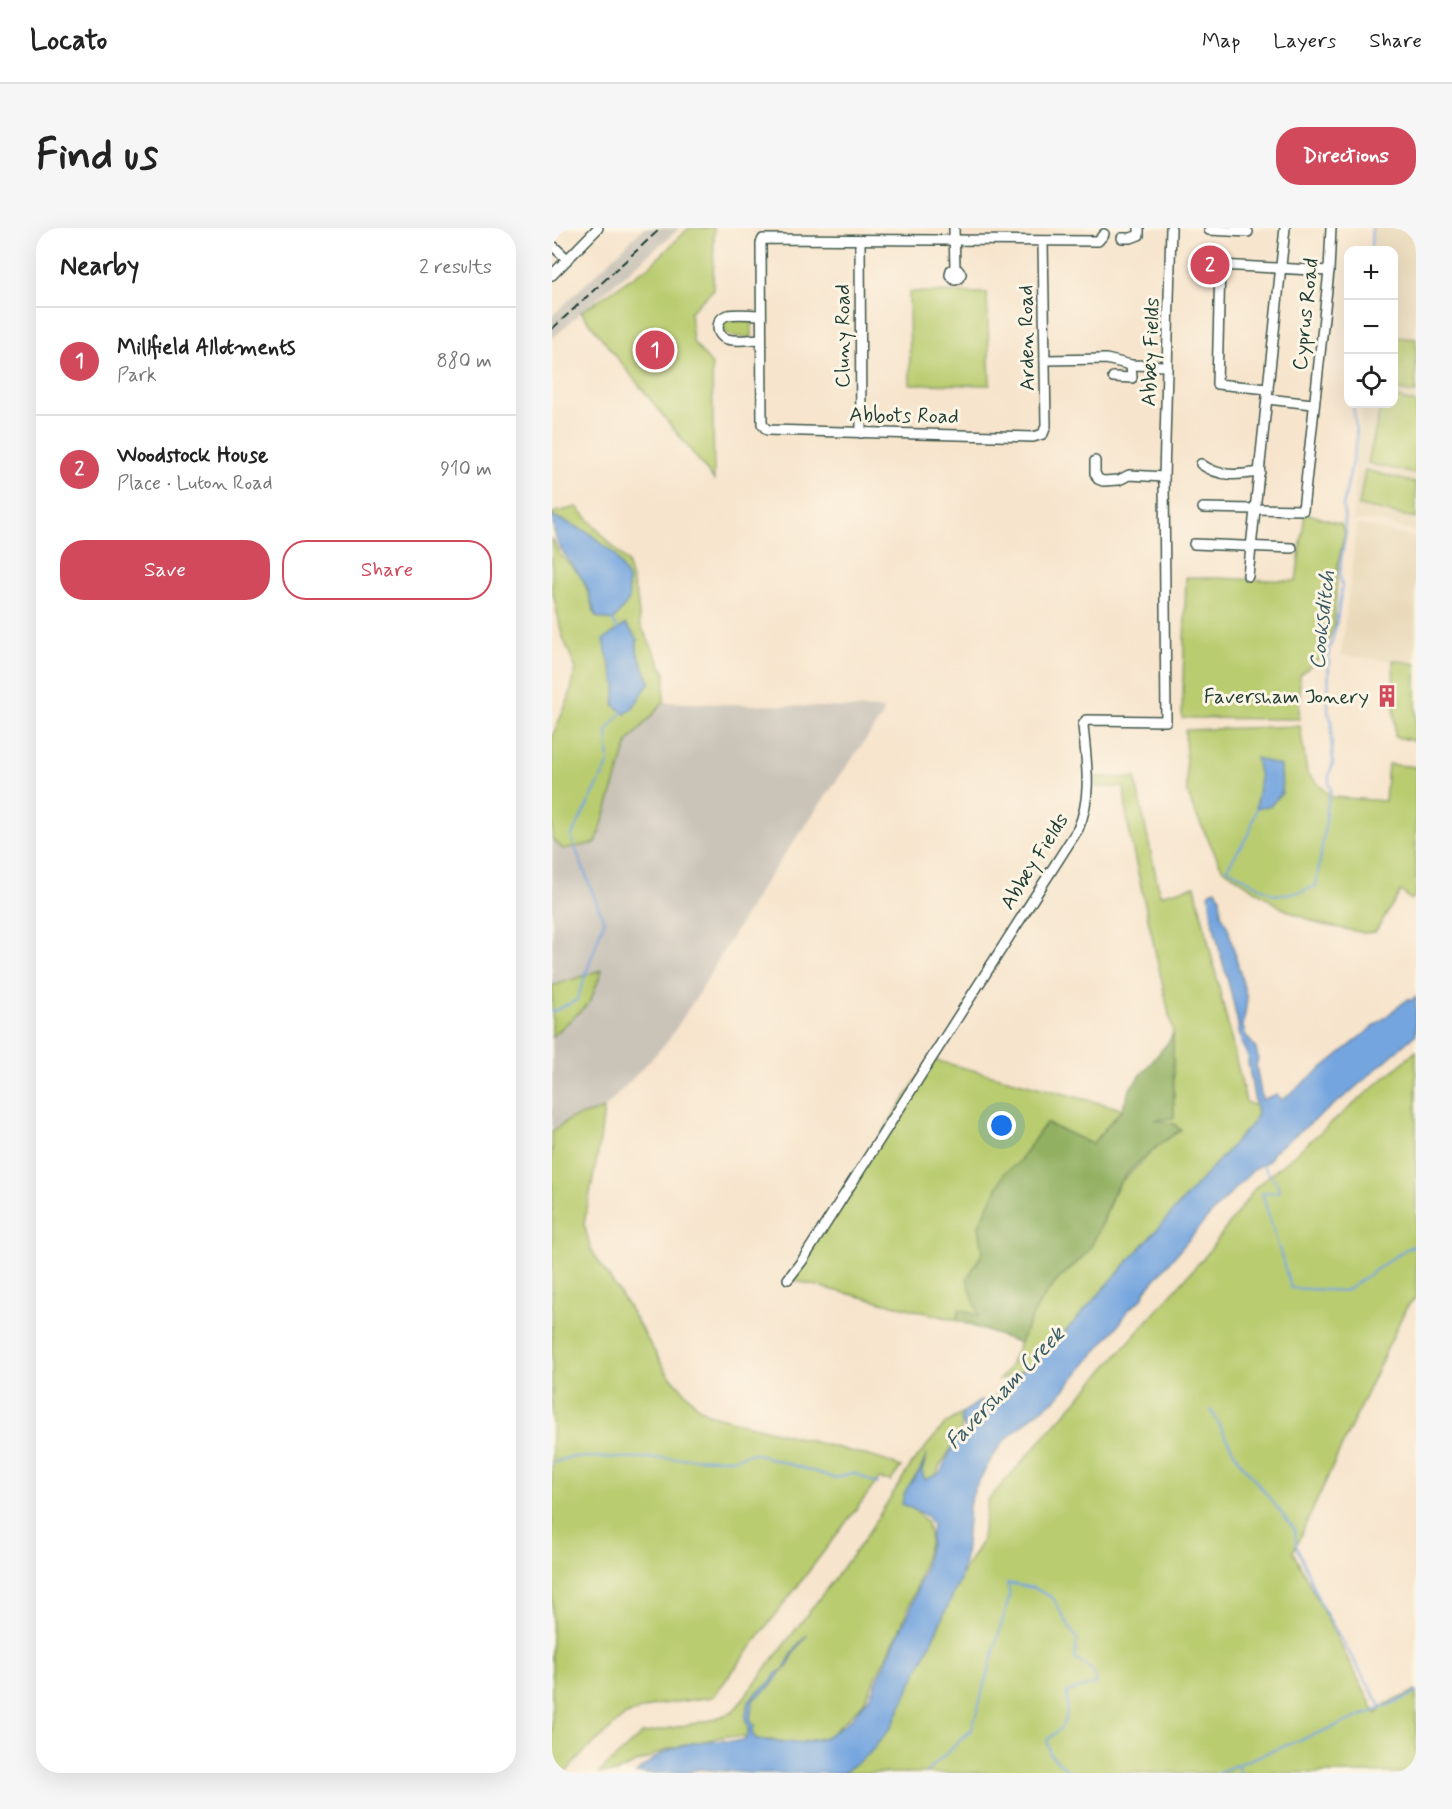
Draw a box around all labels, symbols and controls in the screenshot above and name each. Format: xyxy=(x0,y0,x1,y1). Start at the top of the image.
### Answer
text: Locato xyxy=(30,23,107,60)
text: Map xyxy=(1202,27,1240,55)
text: Layers xyxy=(1273,27,1336,55)
text: Share xyxy=(1369,27,1422,55)
button: Directions xyxy=(1276,127,1416,185)
text: Find us xyxy=(36,129,158,184)
pin: 2 xyxy=(1190,243,1230,288)
map controls xyxy=(1344,246,1398,408)
button: + xyxy=(1344,246,1398,300)
text: Nearby xyxy=(60,250,139,284)
text: 2 results xyxy=(419,254,492,281)
street label: Cyprus Road xyxy=(1286,256,1326,372)
street label: Cluny Road xyxy=(829,284,857,388)
street label: Arden Road xyxy=(1012,285,1042,391)
street label: Abbey Fields xyxy=(1135,297,1167,407)
button: − xyxy=(1344,300,1398,354)
pin: 1 xyxy=(636,328,674,372)
text: Millfield Allotments xyxy=(117,334,296,362)
text: 1 xyxy=(75,348,84,375)
text: 880 m xyxy=(436,348,492,375)
button: locate xyxy=(1344,354,1398,408)
text: Park xyxy=(117,362,157,389)
street label: Abbots Road xyxy=(849,401,959,431)
text: Woodstock House xyxy=(117,442,268,470)
text: 2 xyxy=(75,456,84,483)
text: 910 m xyxy=(440,456,492,483)
text: Place · Luton Road xyxy=(117,470,272,497)
button: Save xyxy=(60,540,270,600)
button: Share xyxy=(282,540,492,600)
water label: Cooksditch xyxy=(1304,569,1342,671)
place label: Faversham Jonery xyxy=(1204,683,1369,711)
building icon: Faversham Jonery xyxy=(1374,683,1400,709)
street label: Abbey Fields xyxy=(994,808,1076,915)
your location xyxy=(987,1111,1016,1140)
water label: Faversham Creek xyxy=(940,1320,1072,1456)

